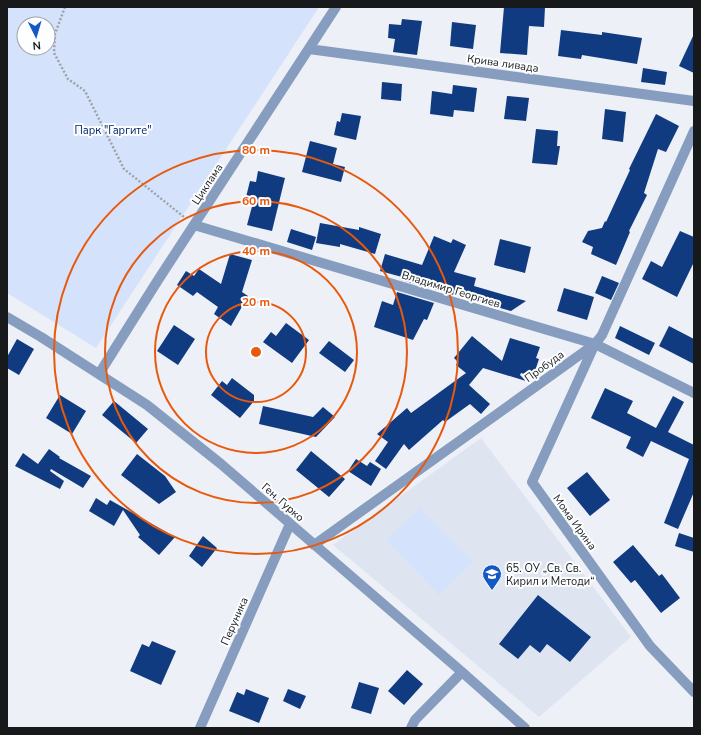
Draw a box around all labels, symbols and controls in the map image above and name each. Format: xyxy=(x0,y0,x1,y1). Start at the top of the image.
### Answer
north arrow xyxy=(16,16,56,56)
text: N xyxy=(32,38,42,53)
street label: Крива ливада xyxy=(466,51,540,76)
park label: Парк "Гаргите" xyxy=(75,123,151,138)
text: 80 m xyxy=(242,142,270,158)
street label: Циклама xyxy=(189,161,226,208)
text: 60 m xyxy=(242,193,270,209)
text: 40 m xyxy=(242,243,270,259)
street label: Владимир Георгиев xyxy=(400,267,502,312)
text: 20 m xyxy=(242,294,270,310)
centre of rings xyxy=(249,345,263,359)
street label: Пробуда xyxy=(522,347,567,386)
street label: Ген. Гурко xyxy=(258,480,307,525)
street label: Мома Ирина xyxy=(549,492,600,553)
place label: 65. ОУ „Св. Св. Кирил и Методи“ xyxy=(506,561,595,589)
school or university icon: 65. ОУ „Св. Св. Кирил и Методи“ xyxy=(481,563,503,591)
street label: Перуника xyxy=(217,595,252,648)

